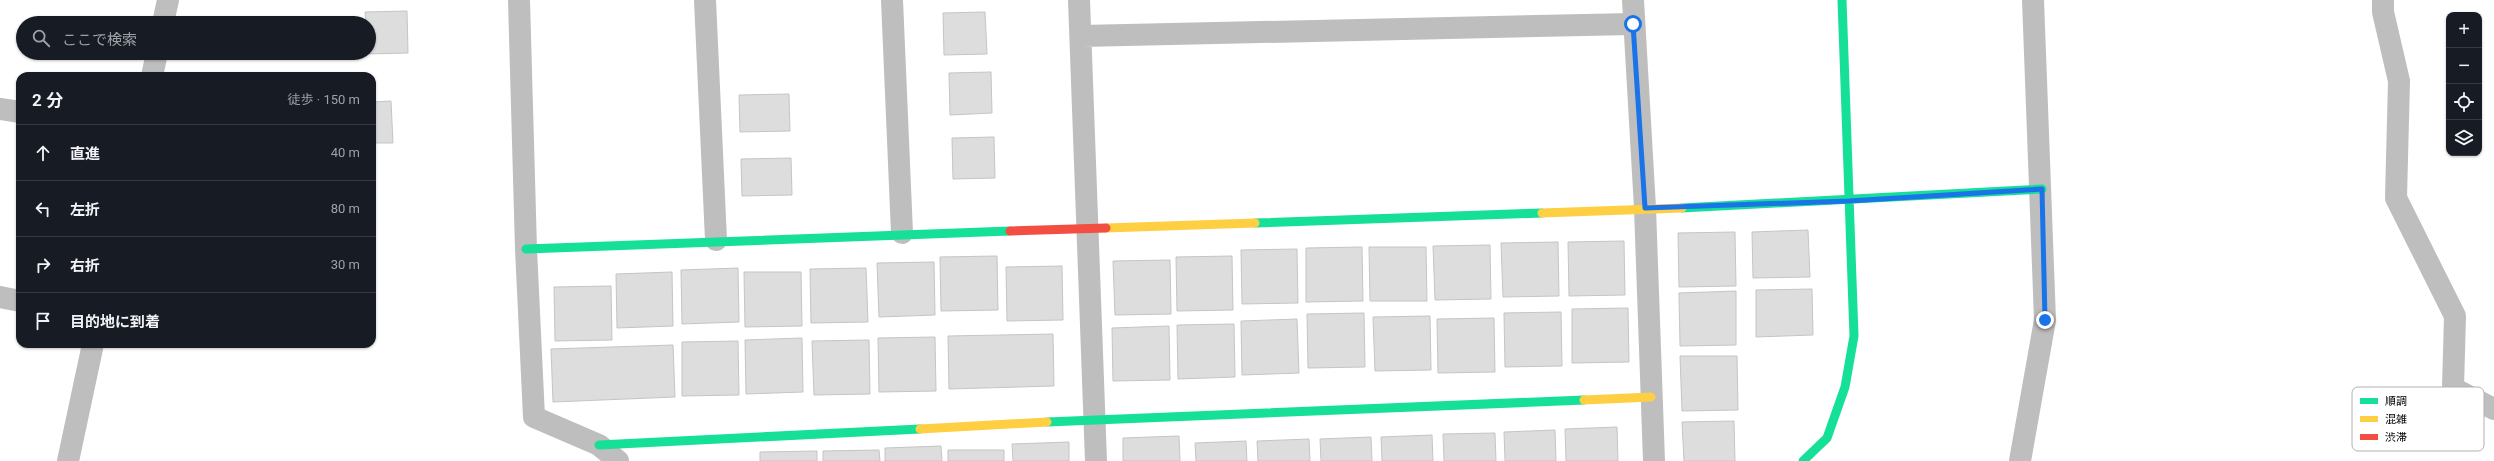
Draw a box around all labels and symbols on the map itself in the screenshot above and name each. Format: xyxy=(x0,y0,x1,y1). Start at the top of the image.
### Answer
route start xyxy=(1624,15,1642,33)
route end xyxy=(2036,311,2054,329)
legend xyxy=(2352,387,2484,451)
text: 順調 xyxy=(2385,395,2407,408)
text: 混雑 xyxy=(2385,413,2407,426)
text: 渋滞 xyxy=(2385,431,2407,444)

